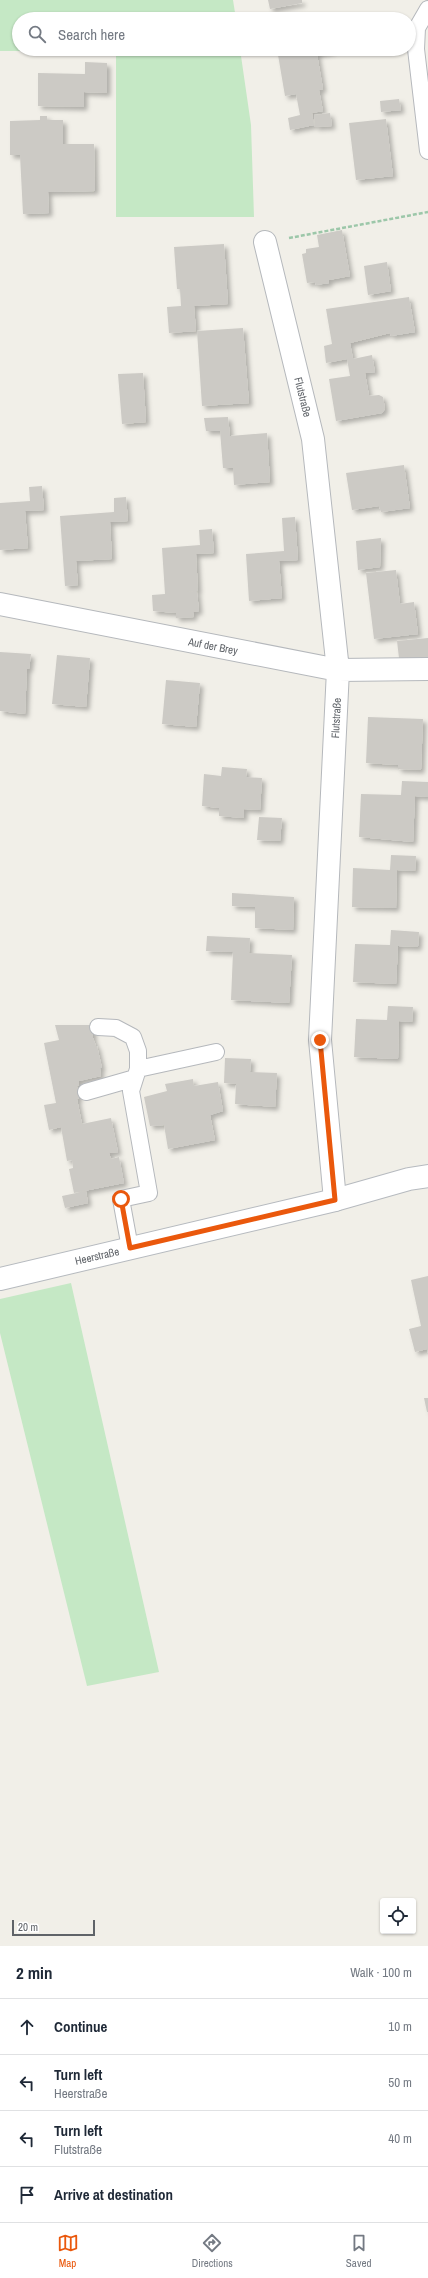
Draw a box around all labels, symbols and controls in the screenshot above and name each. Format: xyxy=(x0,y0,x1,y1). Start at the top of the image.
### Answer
search box xyxy=(12,12,416,56)
icon: search xyxy=(26,23,48,45)
text: Search here xyxy=(58,24,125,45)
street label: Flutstraße xyxy=(291,376,315,418)
street label: Auf der Brey xyxy=(186,634,239,658)
street label: Flutstraße xyxy=(328,697,344,739)
route end xyxy=(311,1031,329,1049)
route start xyxy=(112,1190,130,1208)
street label: Heerstraße xyxy=(73,1244,121,1268)
map controls xyxy=(380,1898,416,1934)
button: locate xyxy=(380,1898,416,1934)
scale bar xyxy=(12,1918,95,1937)
text: 20 m xyxy=(18,1920,38,1934)
text: 2 min xyxy=(16,1961,52,1984)
text: Walk · 100 m xyxy=(350,1964,412,1981)
icon: ahead xyxy=(16,2016,38,2038)
text: Continue xyxy=(54,2016,107,2037)
text: 10 m xyxy=(388,2018,412,2035)
text: Turn left xyxy=(54,2064,102,2085)
icon: left xyxy=(16,2072,38,2094)
text: 50 m xyxy=(388,2074,412,2091)
text: Heerstraße xyxy=(54,2085,107,2102)
text: Turn left xyxy=(54,2120,102,2141)
icon: left xyxy=(16,2128,38,2150)
text: 40 m xyxy=(388,2130,412,2147)
text: Flutstraße xyxy=(54,2141,102,2158)
icon: arrive xyxy=(16,2184,38,2206)
text: Arrive at destination xyxy=(54,2184,173,2205)
tab: Map xyxy=(57,2232,79,2270)
tab: Directions xyxy=(192,2232,233,2270)
tab: Saved xyxy=(346,2232,371,2270)

